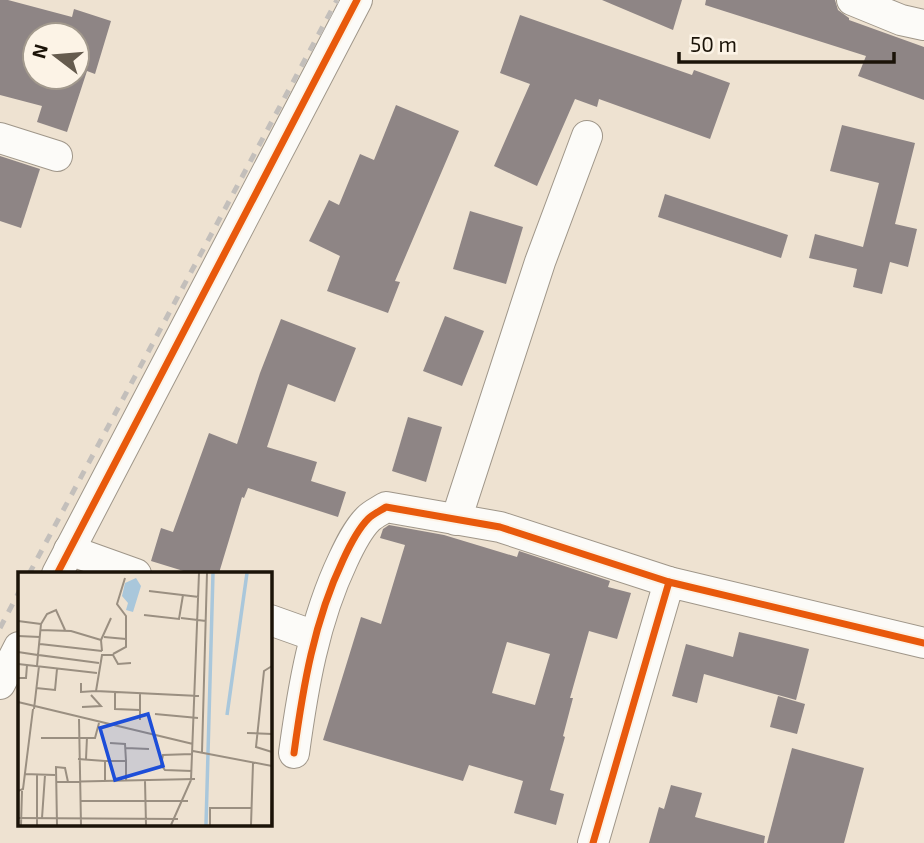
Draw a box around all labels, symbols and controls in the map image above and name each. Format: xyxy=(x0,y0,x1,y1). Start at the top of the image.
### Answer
north arrow xyxy=(21,21,91,91)
scale bar xyxy=(679,21,894,65)
text: 50 m xyxy=(690,31,737,56)
text: N xyxy=(26,41,52,61)
inset map xyxy=(18,572,271,826)

